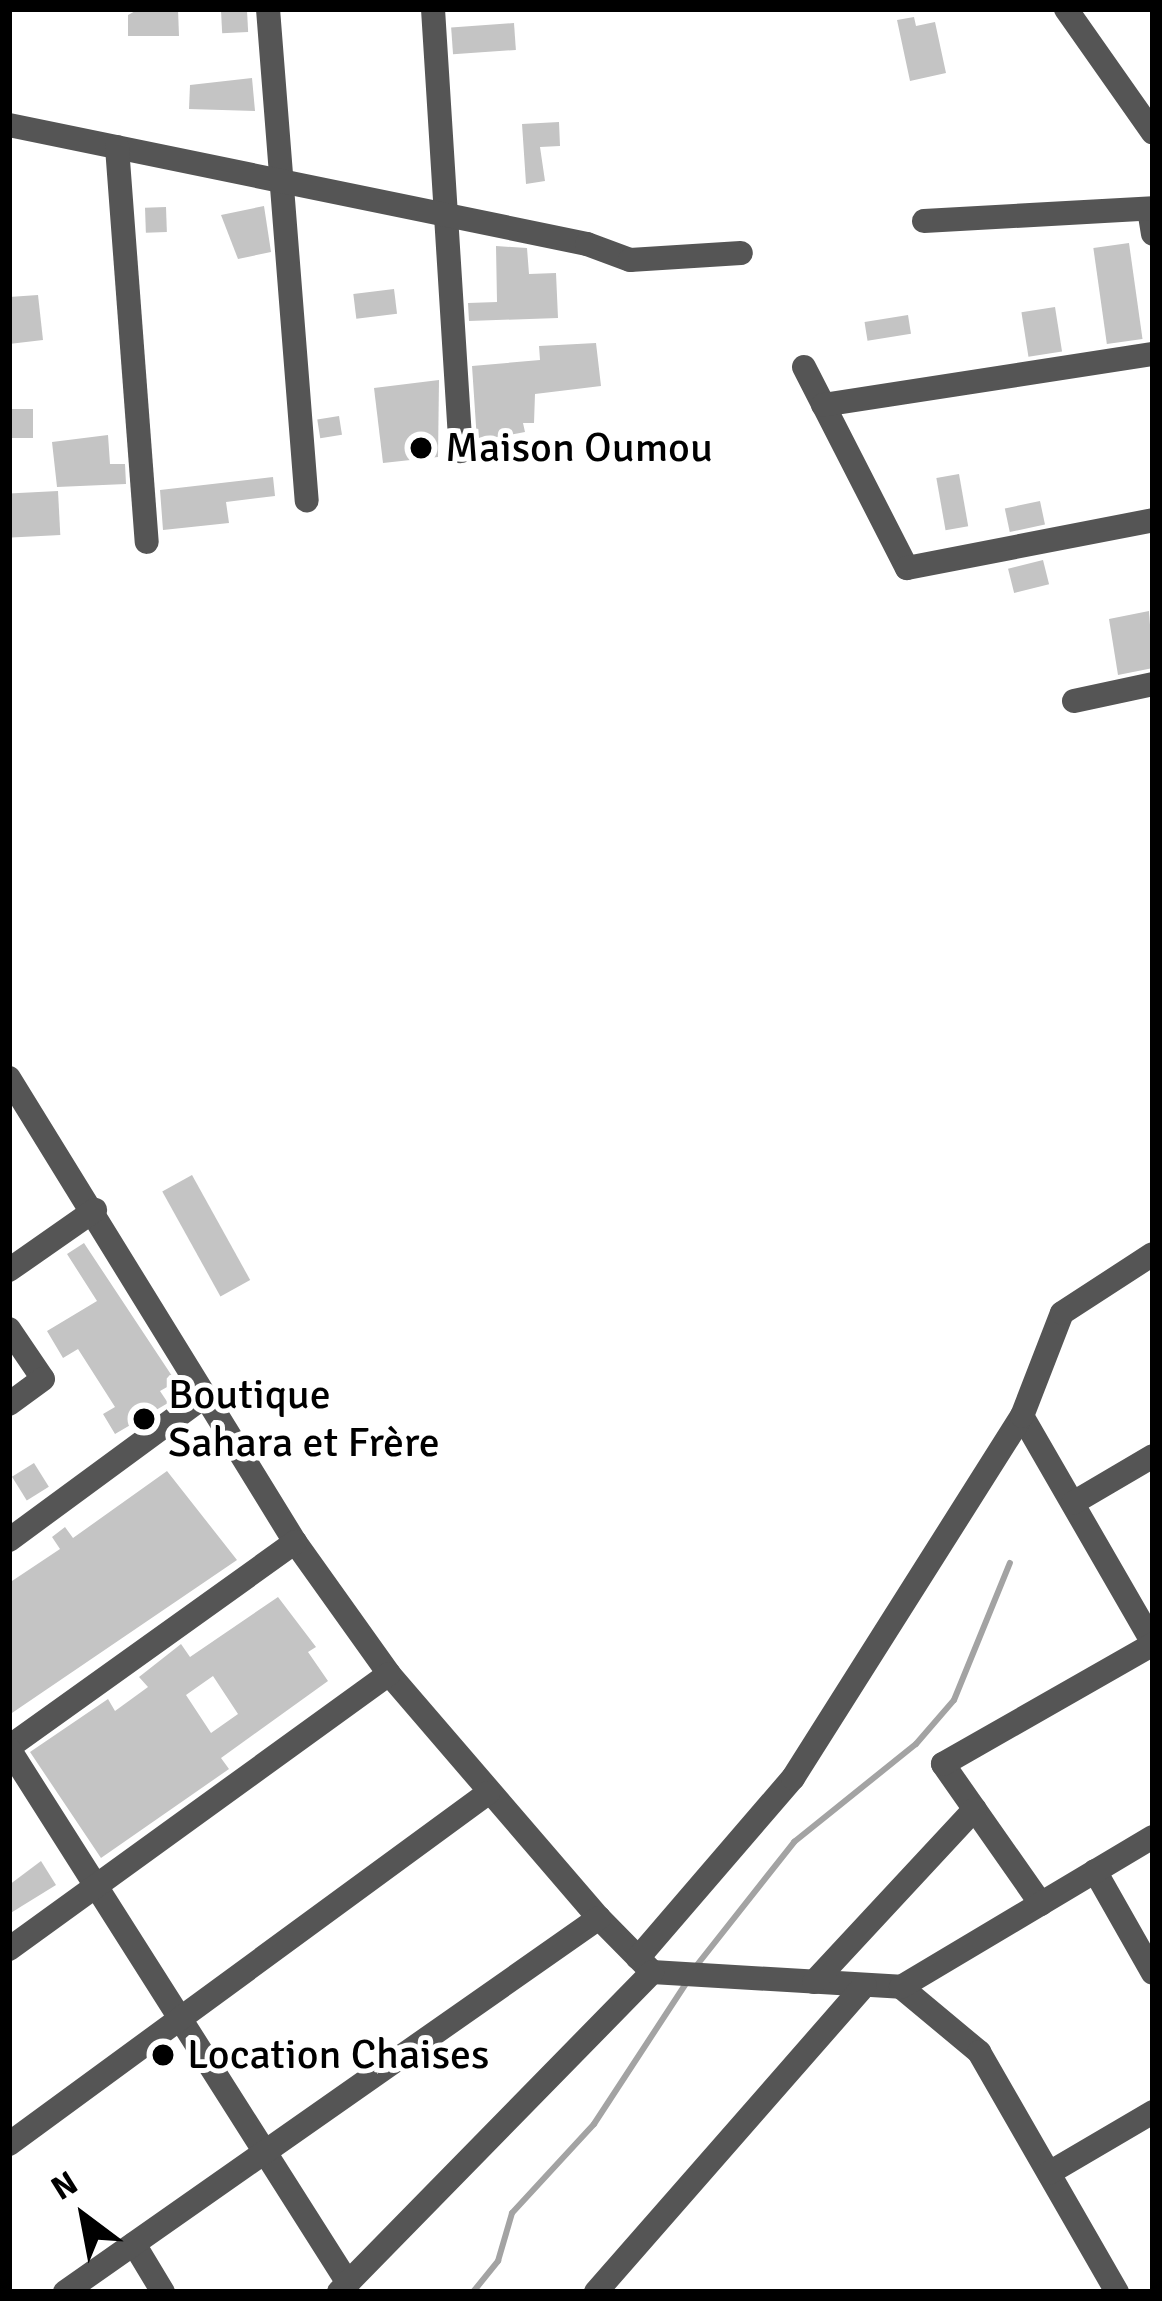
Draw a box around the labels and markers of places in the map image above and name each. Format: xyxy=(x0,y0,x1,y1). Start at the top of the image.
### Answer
place label: Maison Oumou xyxy=(445,423,713,473)
marker: Maison Oumou xyxy=(408,435,434,461)
place label: Boutique Sahara et Frère xyxy=(168,1370,440,1468)
marker: Boutique Sahara et Frère xyxy=(131,1406,157,1432)
place label: Location Chaises xyxy=(187,2030,489,2080)
marker: Location Chaises xyxy=(150,2042,176,2068)

